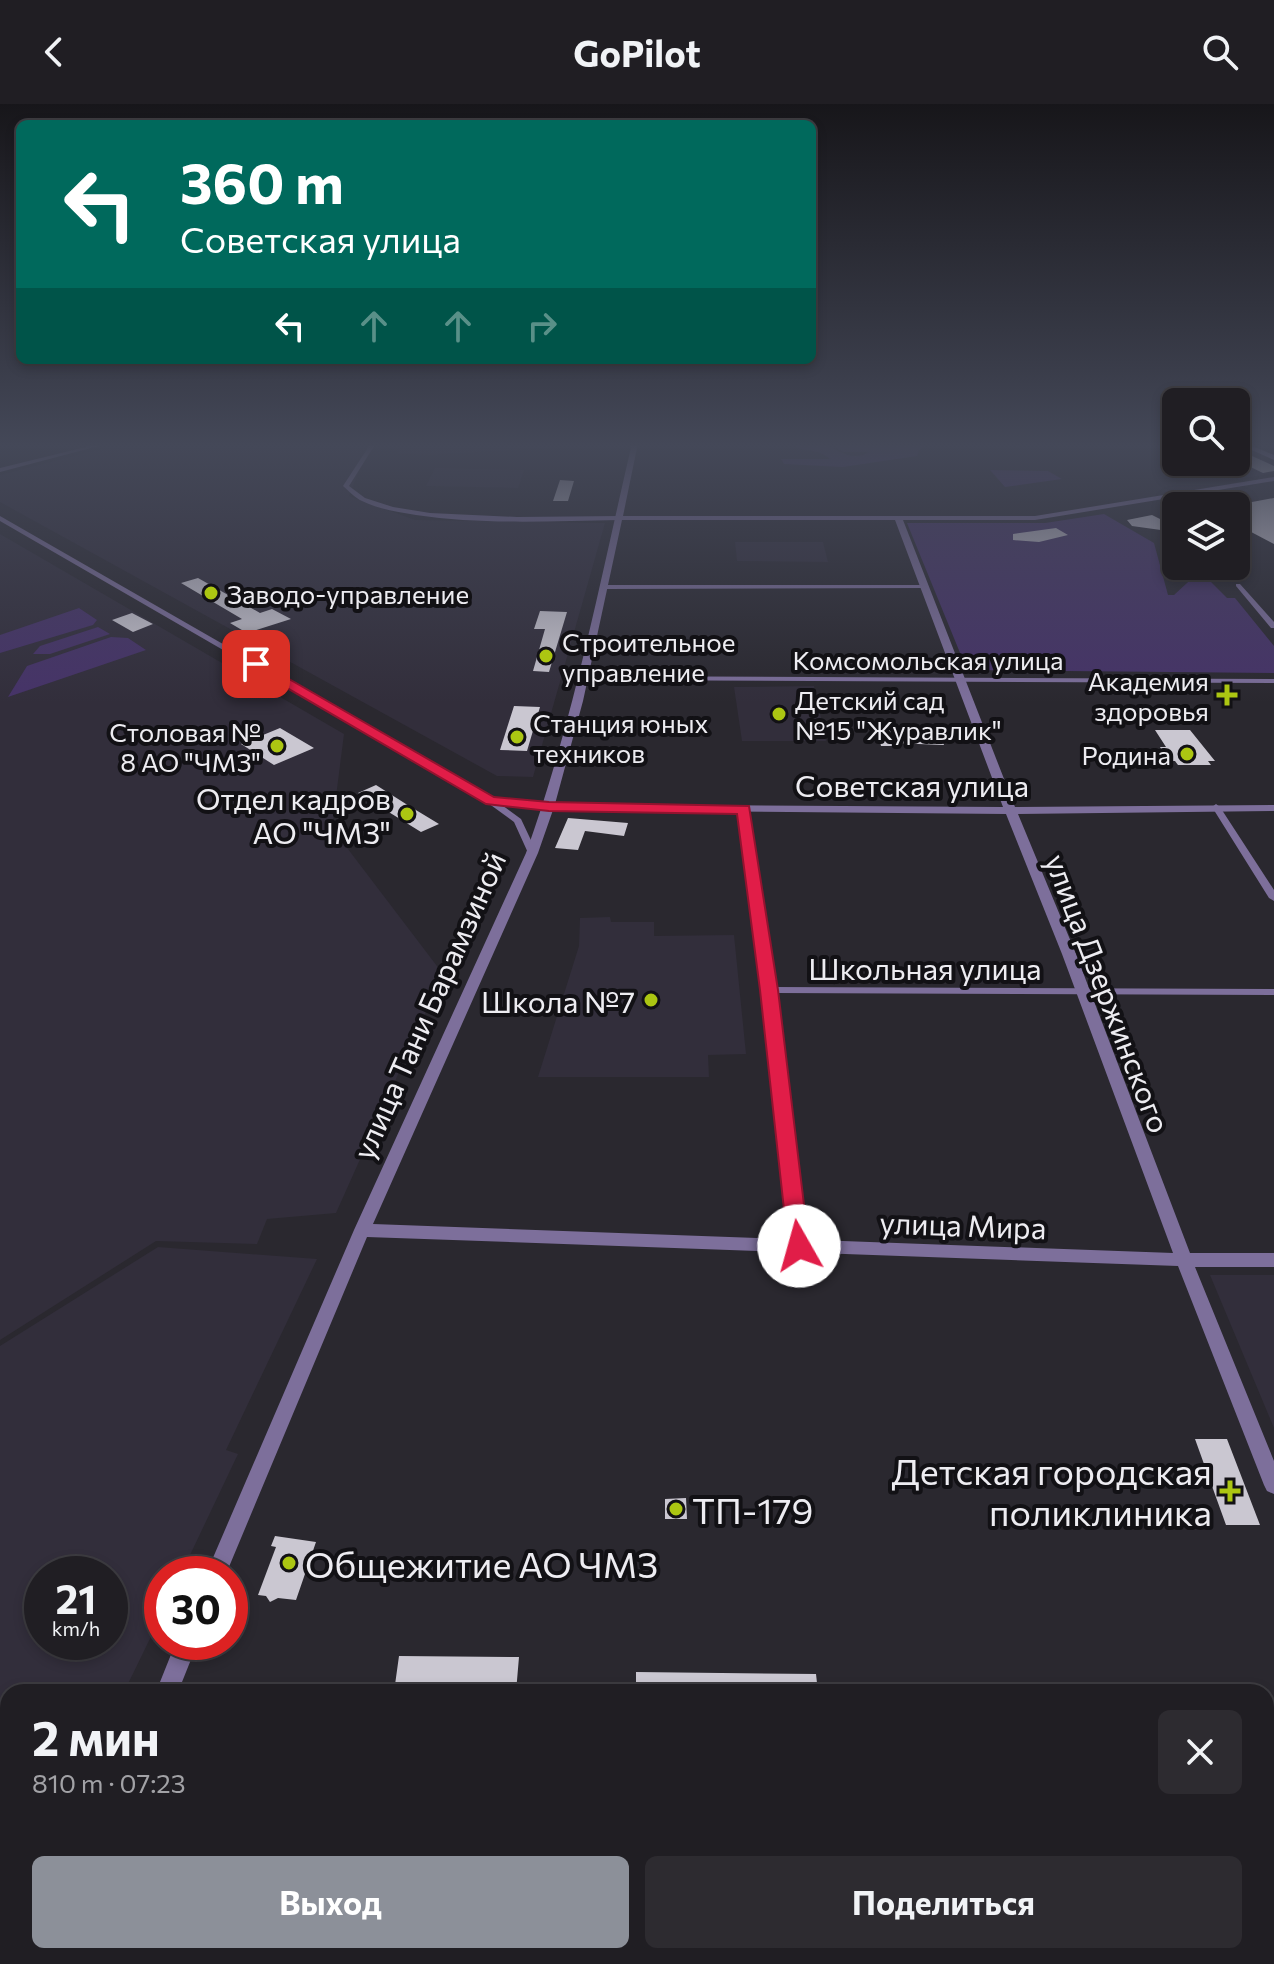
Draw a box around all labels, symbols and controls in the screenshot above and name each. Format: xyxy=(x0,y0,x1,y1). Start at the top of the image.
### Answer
icon: back xyxy=(32,30,76,74)
text: GoPilot xyxy=(573,30,701,74)
icon: search xyxy=(1198,30,1242,74)
text: 360 m xyxy=(180,147,344,216)
icon: left xyxy=(48,152,152,256)
text: Советская улица xyxy=(180,216,461,260)
icon: left xyxy=(268,304,312,348)
icon: ahead xyxy=(352,304,396,348)
icon: ahead xyxy=(436,304,480,348)
icon: right xyxy=(520,304,564,348)
map controls xyxy=(1162,388,1250,580)
button: search xyxy=(1162,388,1250,476)
button: layers xyxy=(1162,492,1250,580)
place label: Заводо-управление xyxy=(227,578,469,609)
marker: Заводо-управление xyxy=(202,584,220,602)
place label: Строительное управление xyxy=(562,626,735,687)
pin xyxy=(222,630,290,698)
icon: arrive xyxy=(234,642,278,686)
street label: Комсомольская улица xyxy=(793,644,1063,675)
marker: Строительное управление xyxy=(537,647,555,665)
place label: Академия здоровья xyxy=(1088,665,1209,726)
place label: Детский сад №15 "Журавлик" xyxy=(795,684,1002,745)
marker: Академия здоровья xyxy=(1216,684,1238,706)
marker: Детский сад №15 "Журавлик" xyxy=(770,705,788,723)
place label: Станция юных техников xyxy=(533,707,709,768)
place label: Столовая № 8 АО "ЧМЗ" xyxy=(109,716,261,777)
marker: Станция юных техников xyxy=(508,728,526,746)
marker: Столовая № 8 АО "ЧМЗ" xyxy=(268,737,286,755)
place label: Родина xyxy=(1081,739,1171,770)
marker: Родина xyxy=(1178,745,1196,763)
street label: Советская улица xyxy=(795,766,1029,803)
place label: Отдел кадров АО "ЧМЗ" xyxy=(196,779,391,850)
marker: Отдел кадров АО "ЧМЗ" xyxy=(398,805,416,823)
street label: улица Тани Барамзиной xyxy=(343,845,513,1165)
street label: улица Дзержинского xyxy=(1039,848,1179,1138)
street label: Школьная улица xyxy=(808,949,1042,986)
place label: Школа №7 xyxy=(481,982,635,1019)
marker: Школа №7 xyxy=(642,991,660,1009)
street label: улица Мира xyxy=(879,1203,1047,1245)
position arrow xyxy=(757,1204,841,1288)
place label: Детская городская поликлиника xyxy=(892,1448,1212,1533)
marker: Детская городская поликлиника xyxy=(1219,1480,1241,1502)
place label: ТП-179 xyxy=(692,1487,813,1531)
marker: ТП-179 xyxy=(667,1500,685,1518)
place label: Общежитие АО ЧМЗ xyxy=(305,1541,658,1585)
marker: Общежитие АО ЧМЗ xyxy=(280,1554,298,1572)
speed limit sign: 30 xyxy=(144,1556,248,1660)
text: 21 xyxy=(56,1573,96,1622)
text: km/h xyxy=(52,1616,100,1640)
text: 2 мин xyxy=(32,1707,160,1766)
button: close xyxy=(1158,1710,1242,1794)
text: 810 m · 07:23 xyxy=(32,1767,186,1798)
button: Выход xyxy=(32,1856,629,1948)
button: Поделиться xyxy=(645,1856,1242,1948)

